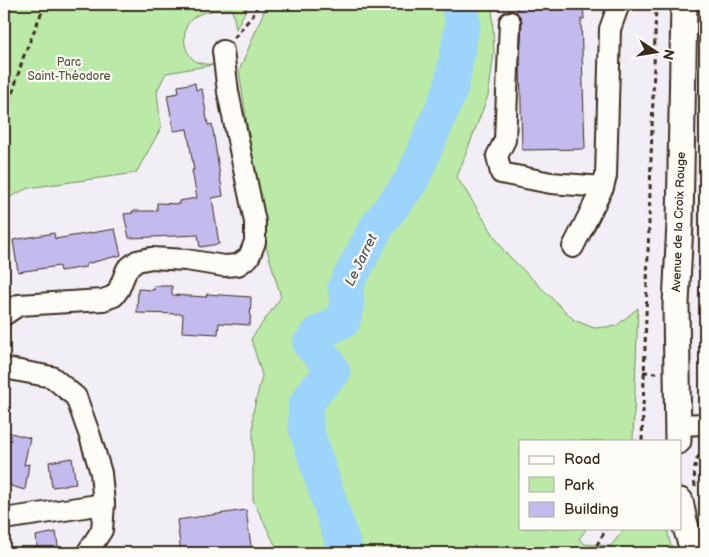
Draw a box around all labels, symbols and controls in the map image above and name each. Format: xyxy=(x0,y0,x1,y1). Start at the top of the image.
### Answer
north arrow xyxy=(632,28,682,78)
text: N xyxy=(659,48,678,62)
park label: Parc Saint-Théodore xyxy=(27,55,111,84)
street label: Avenue de la Croix Rouge xyxy=(669,152,689,292)
water label: Le Jarret xyxy=(341,231,381,289)
legend xyxy=(519,440,682,530)
text: Road xyxy=(564,450,600,469)
text: Park xyxy=(564,476,595,495)
text: Building xyxy=(564,500,619,519)

